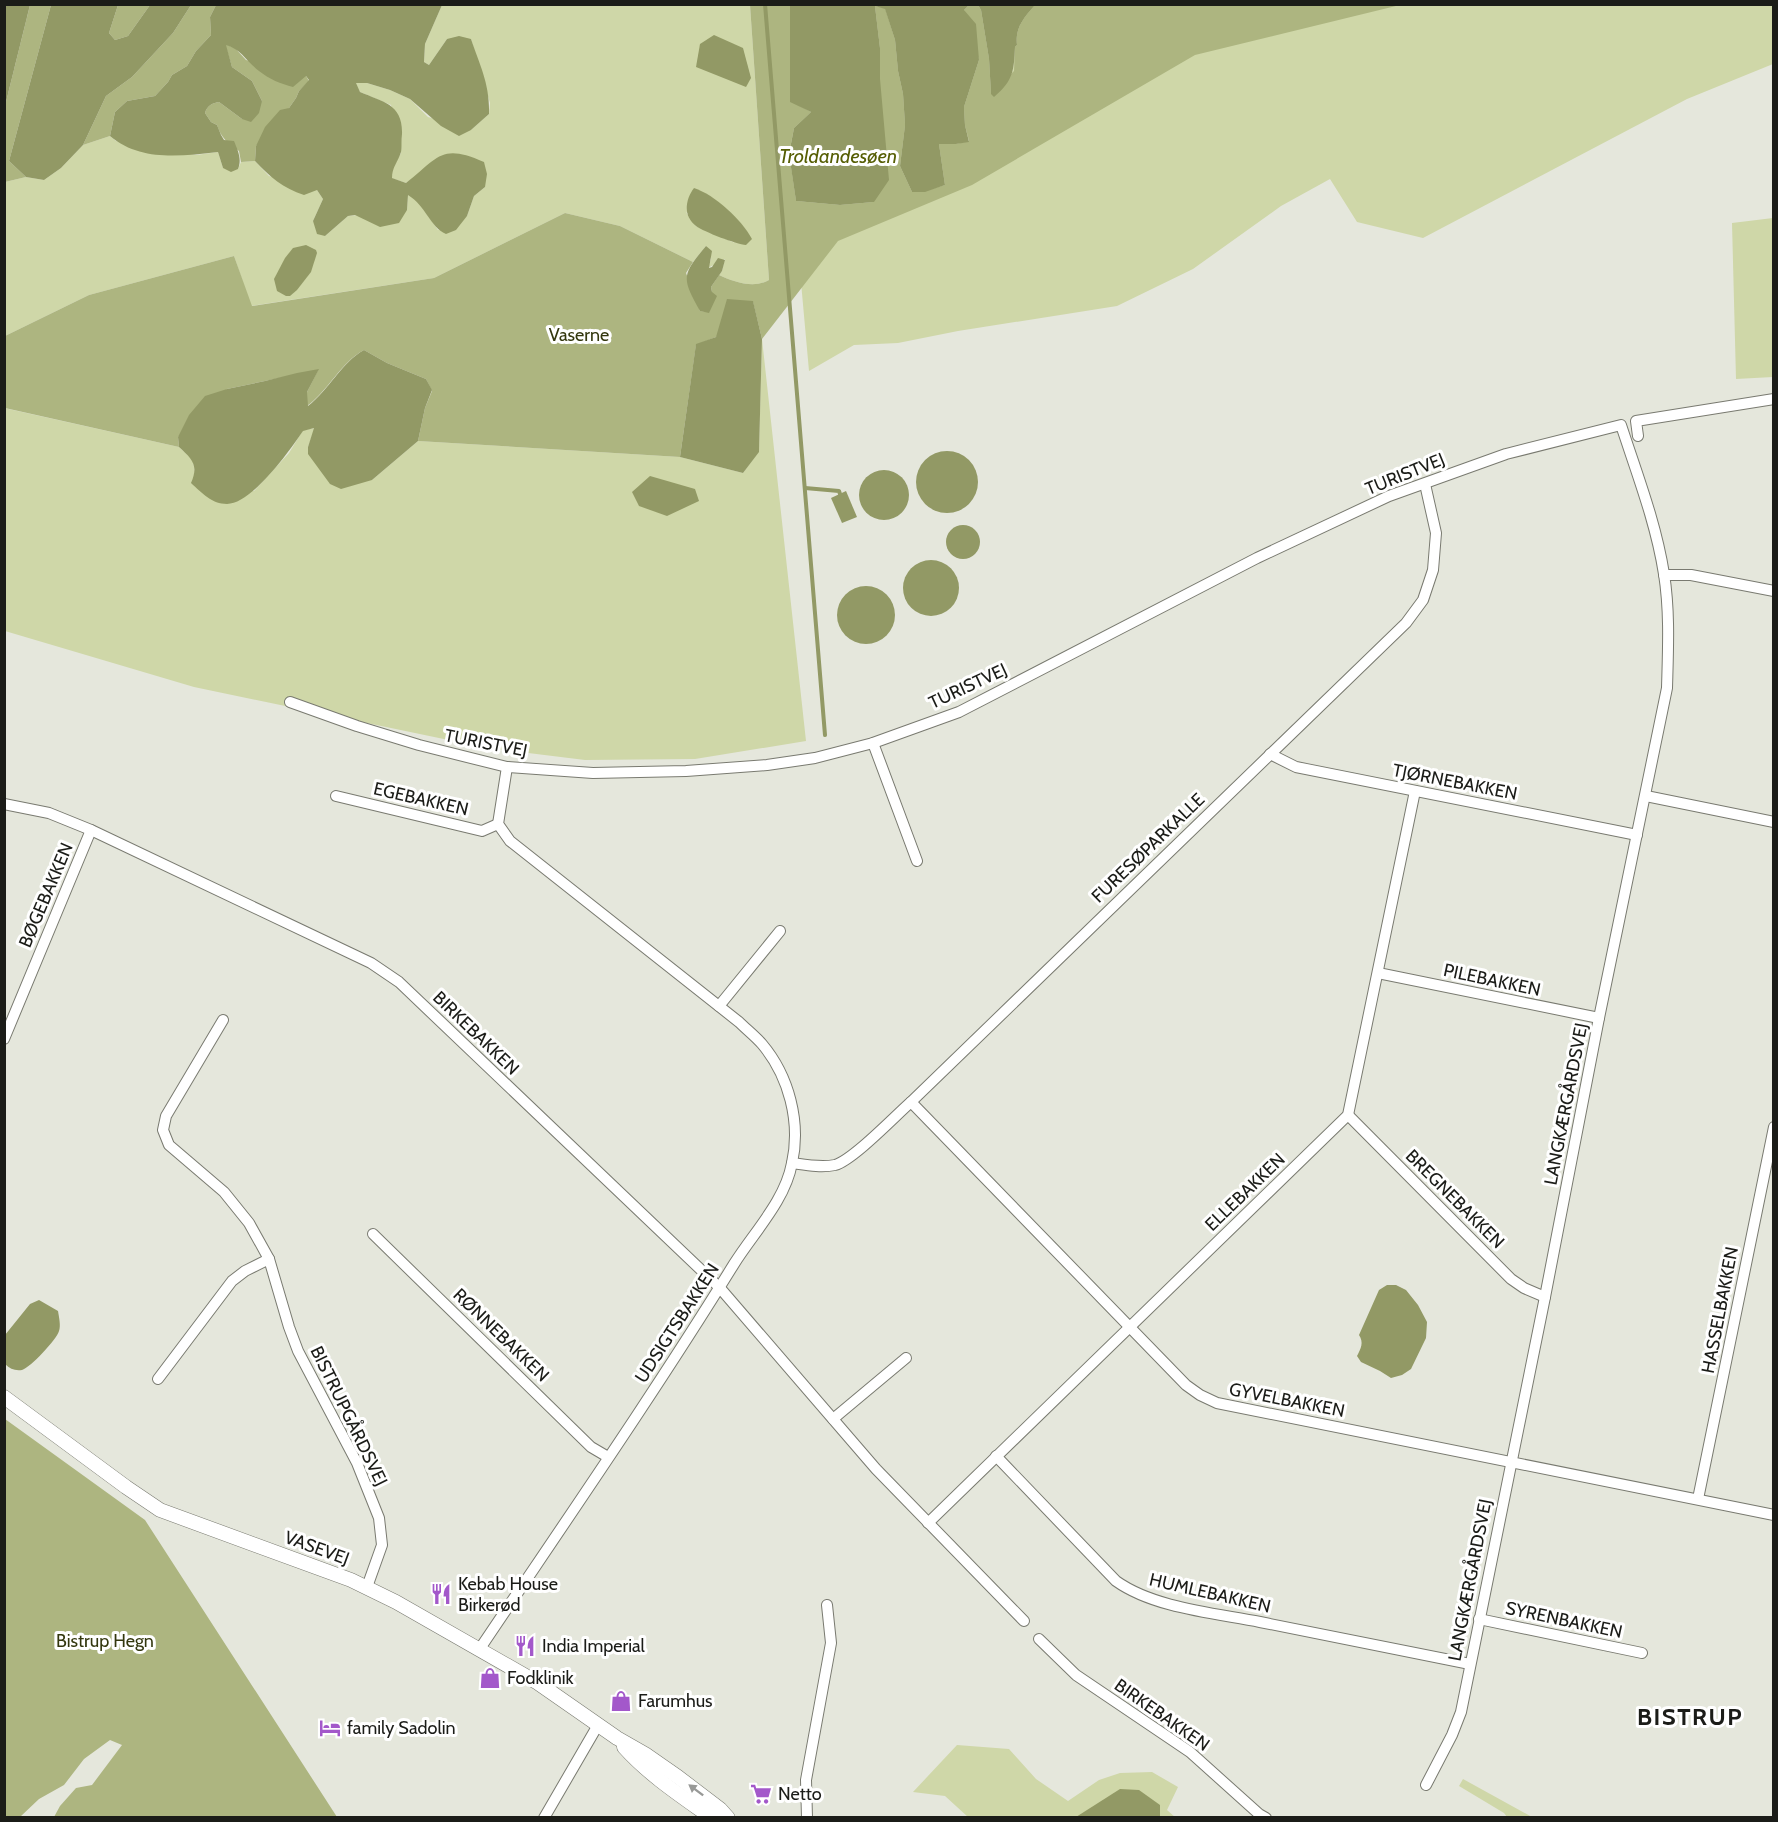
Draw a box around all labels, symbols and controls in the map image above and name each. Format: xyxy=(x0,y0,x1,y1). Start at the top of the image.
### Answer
water label: Troldandesøen xyxy=(779,144,897,168)
park label: Vaserne xyxy=(549,324,609,346)
street label: TURISTVEJ xyxy=(1362,448,1448,500)
street label: TURISTVEJ xyxy=(925,658,1011,714)
street label: TURISTVEJ xyxy=(443,724,529,762)
street label: TJØRNEBAKKEN xyxy=(1391,759,1519,805)
street label: EGEBAKKEN xyxy=(371,777,471,821)
street label: FURESØPARKALLE xyxy=(1087,789,1209,907)
street label: BØGEBAKKEN xyxy=(14,839,78,951)
street label: PILEBAKKEN xyxy=(1441,959,1543,1001)
street label: BIRKEBAKKEN xyxy=(428,986,524,1080)
street label: LANGKÆRGÅRDSVEJ xyxy=(1539,1021,1593,1187)
street label: BREGNEBAKKEN xyxy=(1401,1145,1509,1253)
street label: ELLEBAKKEN xyxy=(1200,1148,1290,1236)
street label: HASSELBAKKEN xyxy=(1697,1245,1743,1375)
street label: UDSIGTSBAKKEN xyxy=(630,1259,724,1387)
street label: RØNNEBAKKEN xyxy=(448,1284,554,1386)
street label: BISTRUPGÅRDSVEJ xyxy=(306,1343,392,1489)
street label: GYVELBAKKEN xyxy=(1227,1378,1347,1422)
street label: LANGKÆRGÅRDSVEJ xyxy=(1443,1497,1497,1663)
street label: VASEVEJ xyxy=(282,1526,352,1570)
street label: HUMLEBAKKEN xyxy=(1147,1568,1273,1618)
place label: Kebab House Birkerød xyxy=(458,1573,558,1616)
restaurant icon: Kebab House Birkerød xyxy=(429,1582,453,1606)
street label: SYRENBAKKEN xyxy=(1503,1597,1625,1643)
park label: Bistrup Hegn xyxy=(56,1630,154,1652)
restaurant icon: India Imperial xyxy=(513,1634,537,1658)
place label: India Imperial xyxy=(542,1635,646,1657)
shop icon: Fodklinik xyxy=(478,1666,502,1690)
place label: Fodklinik xyxy=(507,1667,575,1689)
street label: BIRKEBAKKEN xyxy=(1110,1674,1214,1756)
shop icon: Farumhus xyxy=(609,1689,633,1713)
place label: Farumhus xyxy=(638,1690,713,1712)
district label: BISTRUP xyxy=(1637,1702,1743,1731)
hotel icon: family Sadolin xyxy=(318,1716,342,1740)
place label: family Sadolin xyxy=(347,1717,456,1739)
supermarket icon: Netto xyxy=(749,1782,773,1806)
place label: Netto xyxy=(778,1783,822,1805)
one-way arrow xyxy=(688,1784,704,1796)

